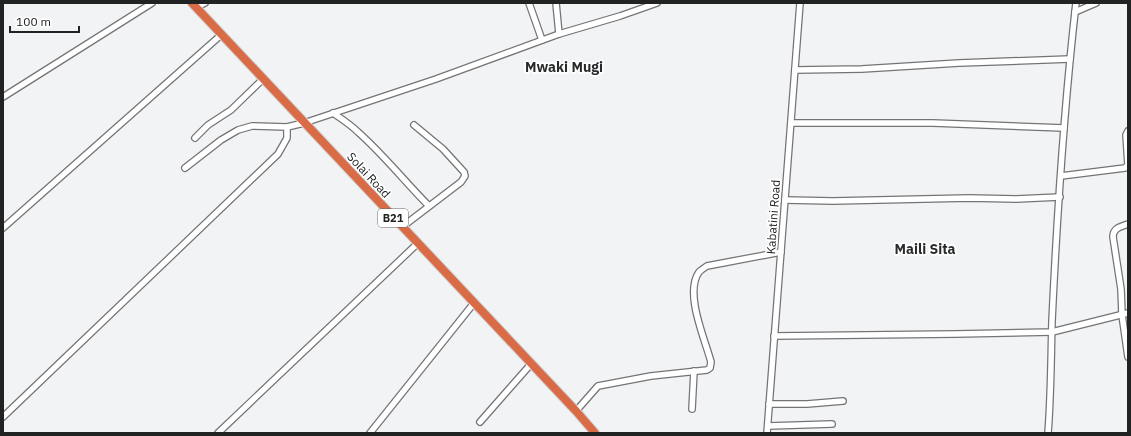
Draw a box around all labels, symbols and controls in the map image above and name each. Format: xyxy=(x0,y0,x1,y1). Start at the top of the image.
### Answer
scale bar xyxy=(10,8,79,34)
text: 100 m xyxy=(16,14,51,29)
district label: Mwaki Mugi xyxy=(525,58,603,76)
street label: Solai Road xyxy=(344,149,394,201)
street label: Kabatini Road xyxy=(763,179,783,255)
road number: B21 xyxy=(378,209,408,227)
district label: Maili Sita xyxy=(894,240,956,258)

